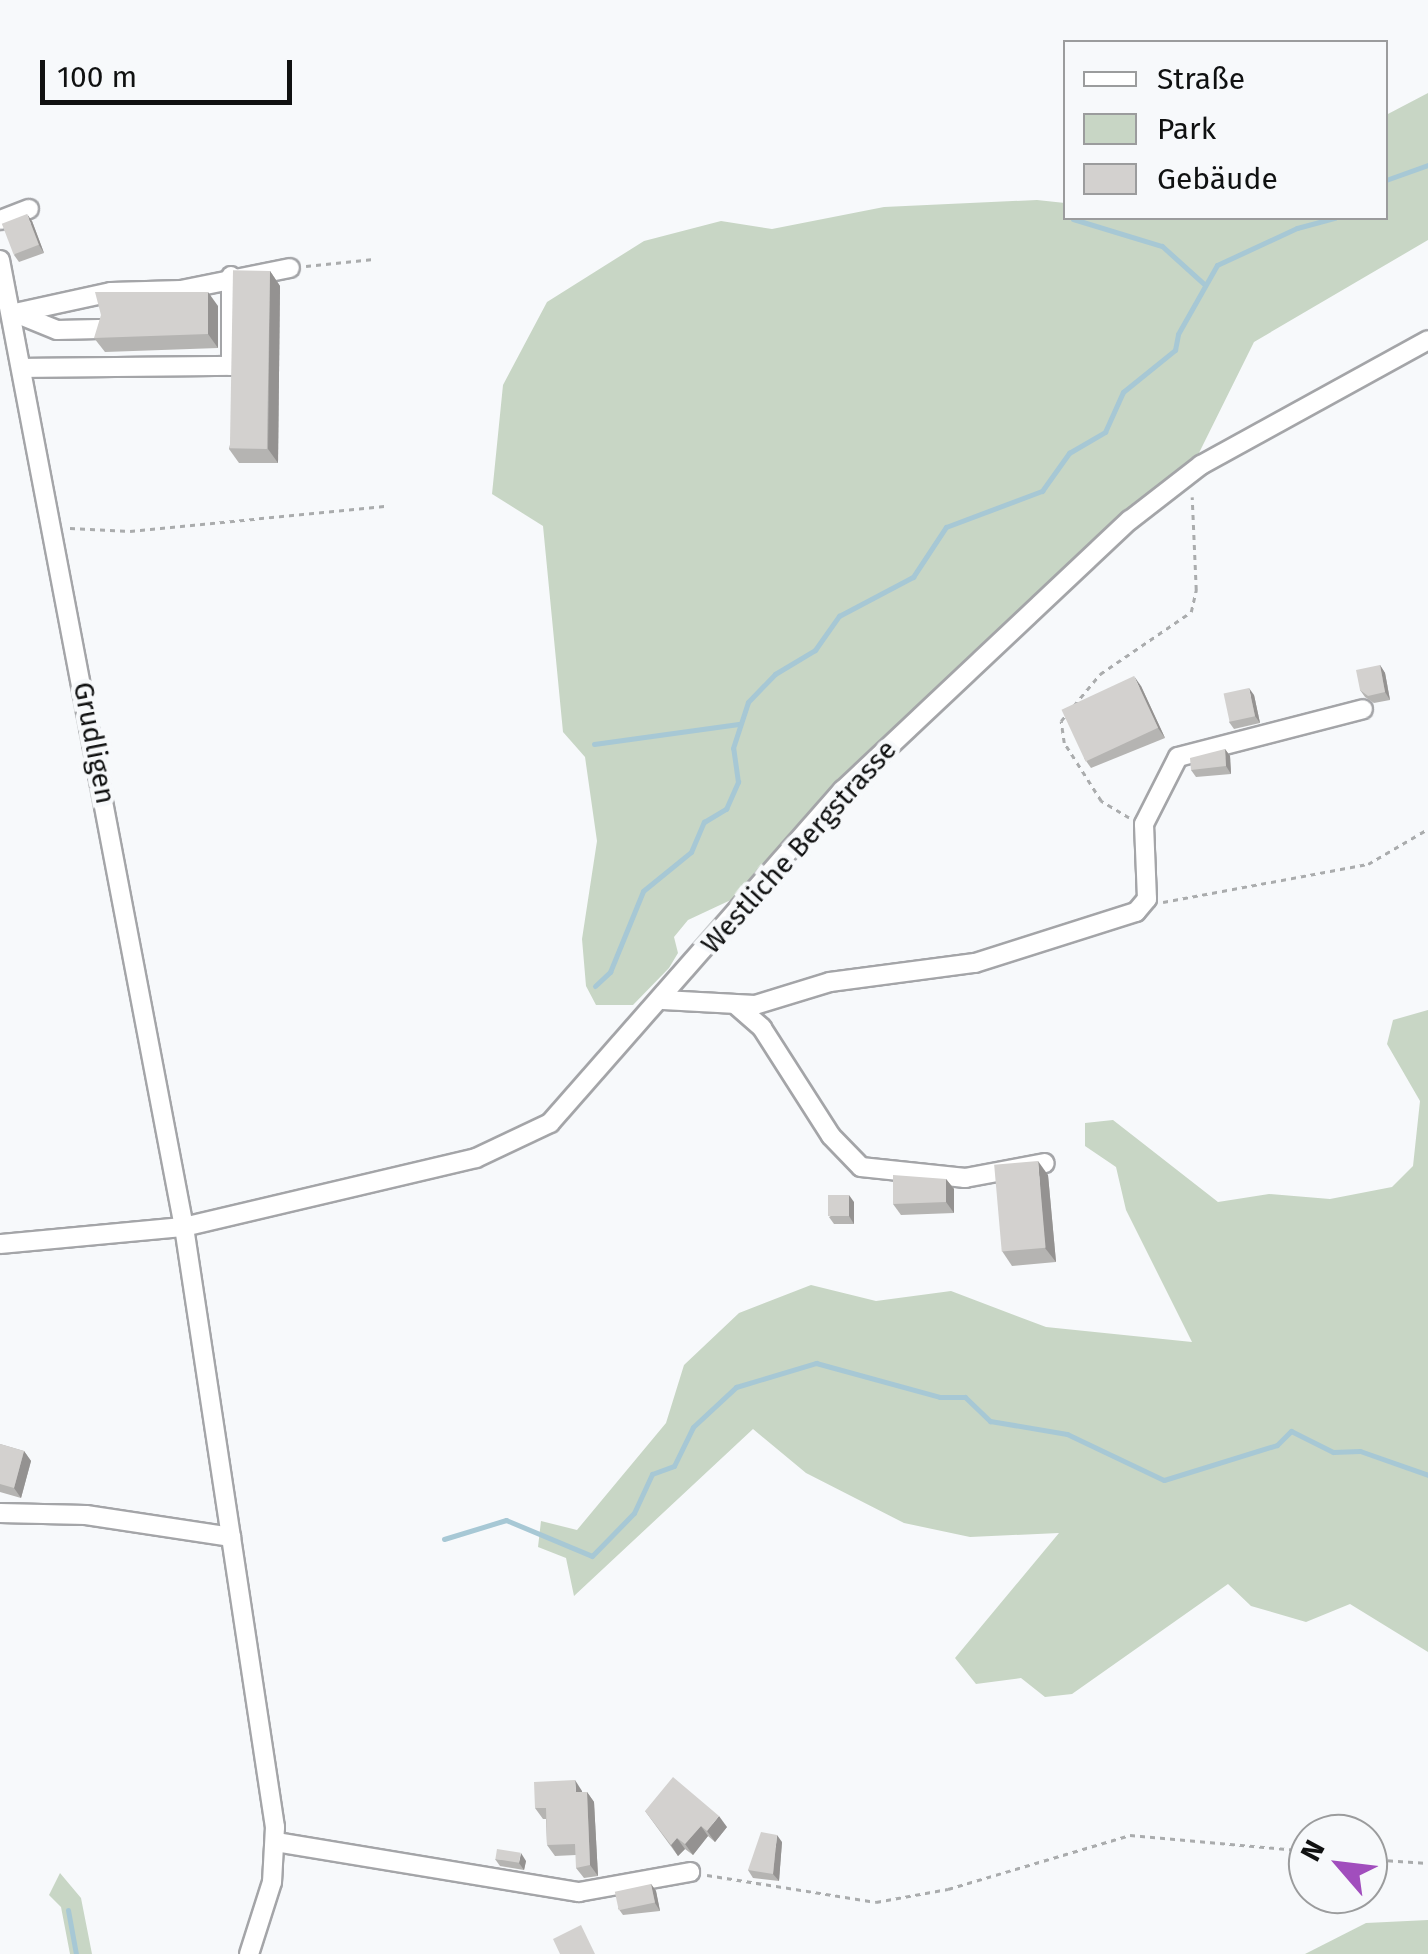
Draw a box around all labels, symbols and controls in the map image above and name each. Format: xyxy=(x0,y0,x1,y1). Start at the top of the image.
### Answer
scale bar xyxy=(45,40,298,102)
legend xyxy=(1063,40,1388,220)
text: 100 m xyxy=(57,59,137,95)
text: Straße xyxy=(1157,61,1245,97)
text: Park xyxy=(1157,111,1216,147)
text: Gebäude xyxy=(1157,161,1278,197)
street label: Grudligen xyxy=(66,679,122,807)
street label: Westliche Bergstrasse xyxy=(694,733,904,961)
north arrow xyxy=(1288,1814,1388,1914)
text: N xyxy=(1294,1835,1332,1867)

